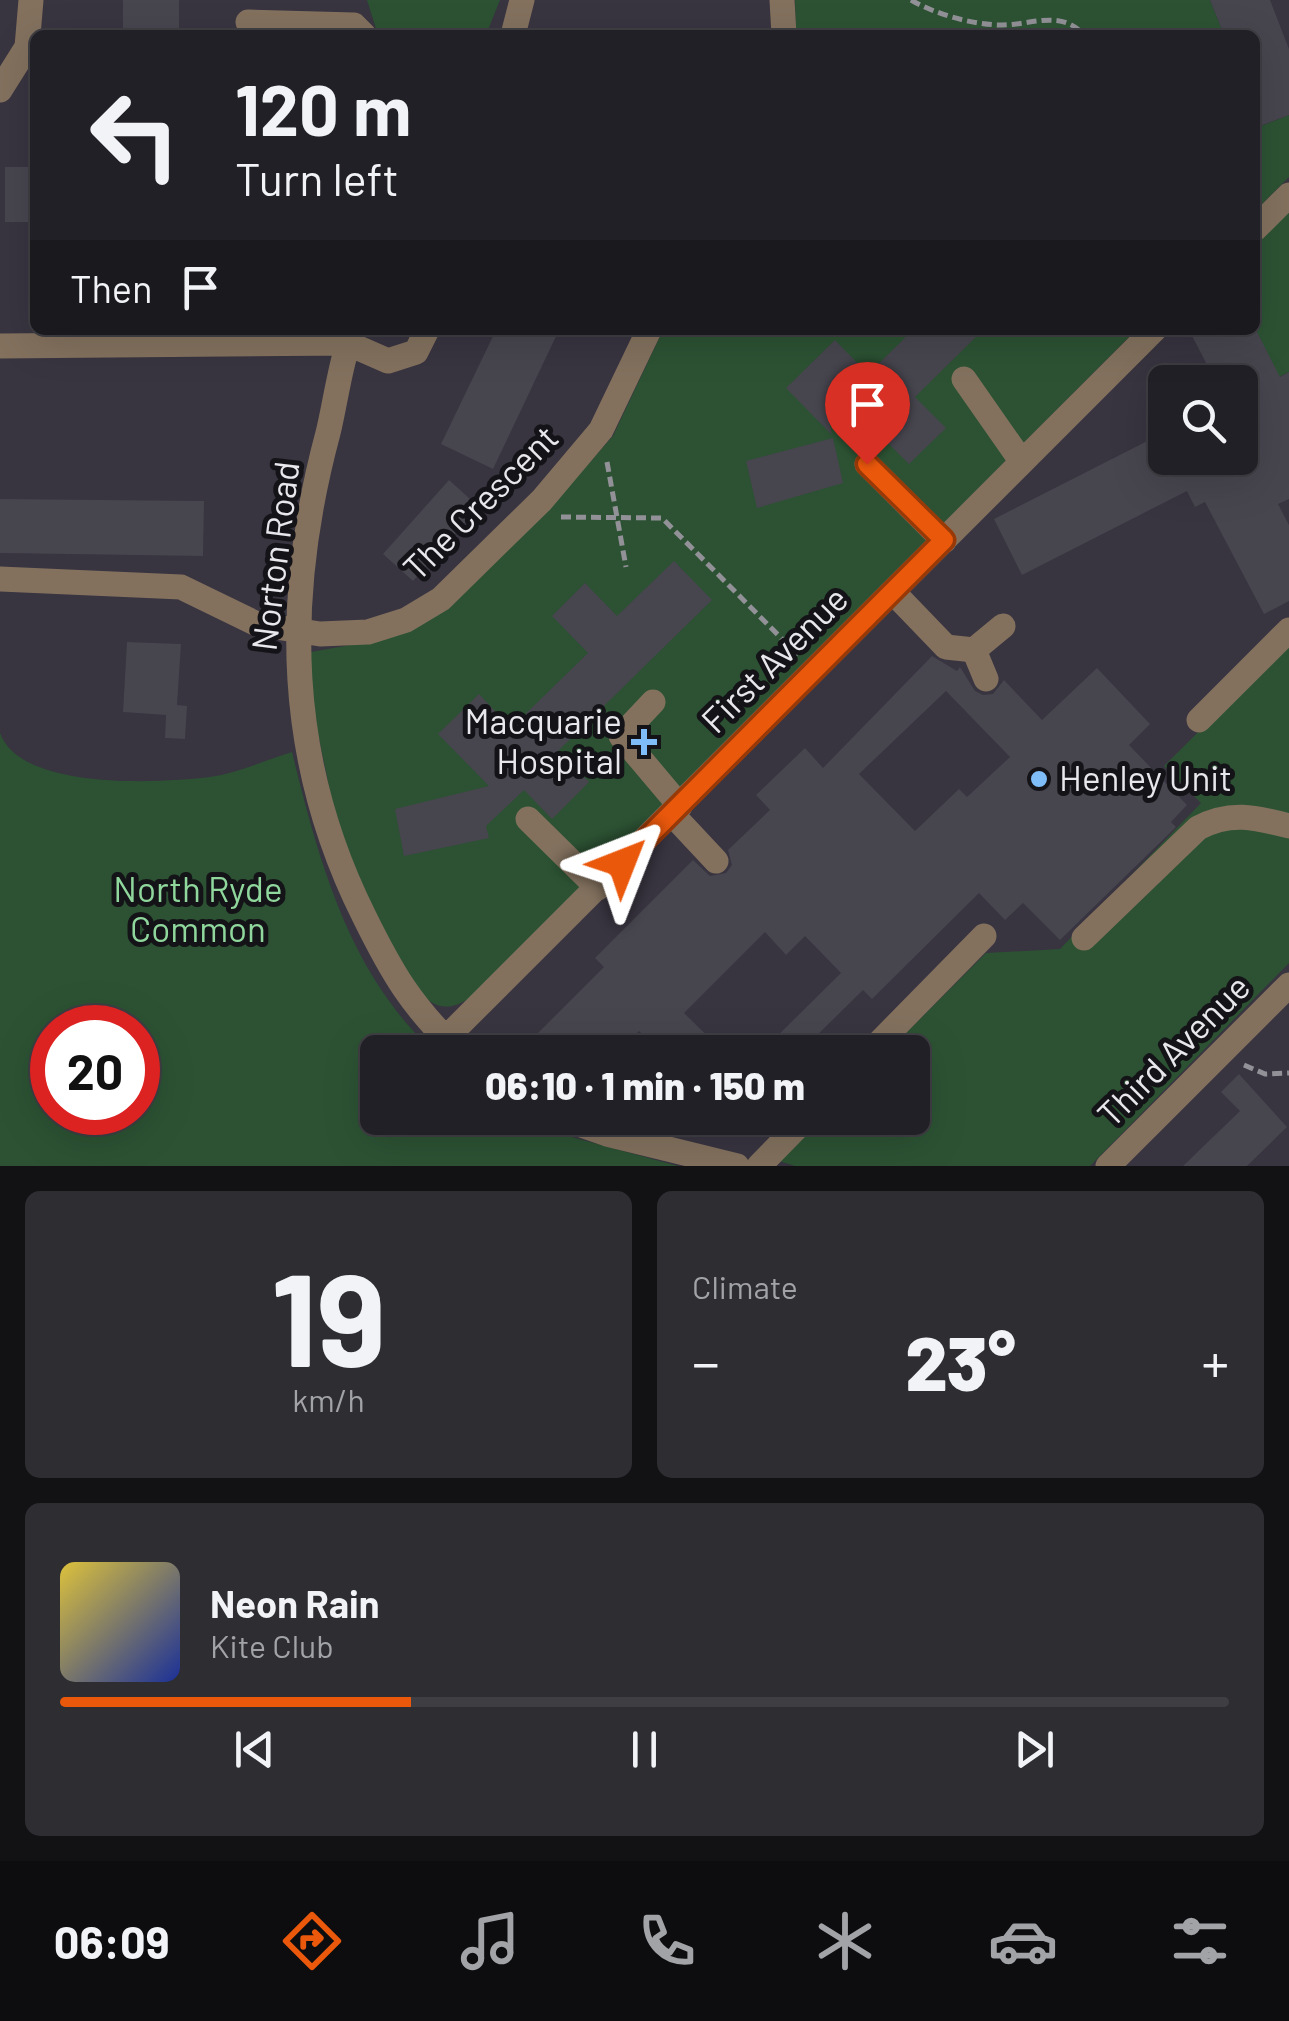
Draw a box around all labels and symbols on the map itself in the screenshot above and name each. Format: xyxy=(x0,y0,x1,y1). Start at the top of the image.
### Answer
pin xyxy=(825,362,910,465)
street label: The Crescent xyxy=(393,415,566,588)
street label: Norton Road xyxy=(242,459,306,653)
street label: First Avenue xyxy=(692,577,855,740)
place label: Macquarie Hospital xyxy=(465,699,622,781)
marker: Macquarie Hospital xyxy=(631,729,657,755)
place label: Henley Unit xyxy=(1059,756,1232,798)
marker: Henley Unit xyxy=(1028,768,1050,790)
position arrow xyxy=(570,811,674,915)
park label: North Ryde Common xyxy=(113,867,283,949)
street label: Third Avenue xyxy=(1088,965,1257,1134)
speed limit sign: 20 xyxy=(30,1005,160,1135)

